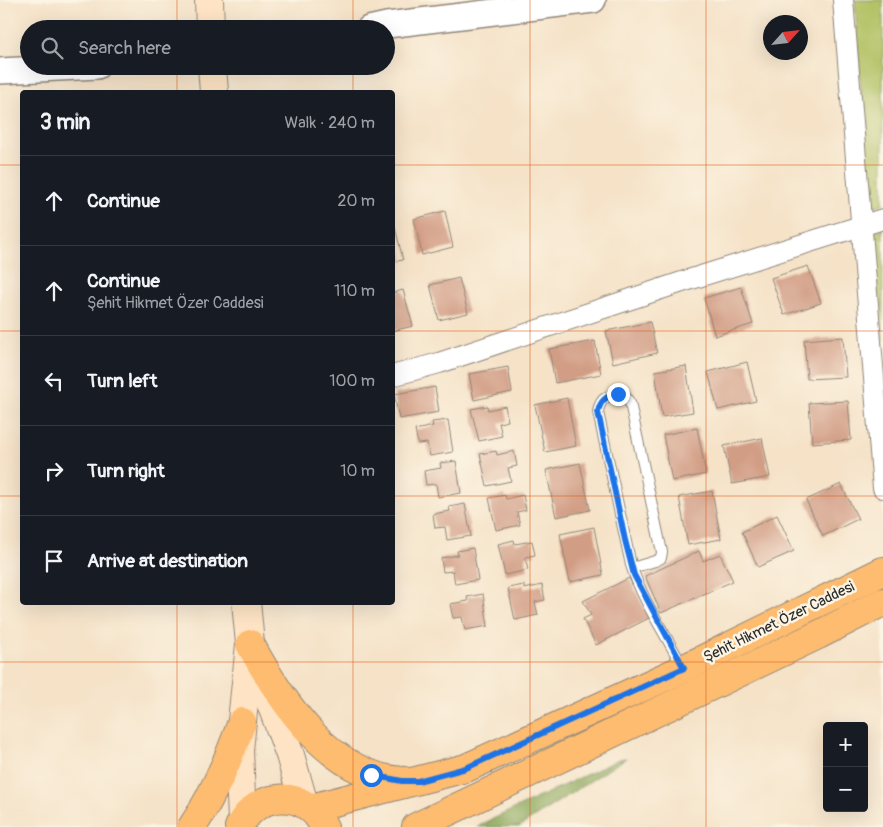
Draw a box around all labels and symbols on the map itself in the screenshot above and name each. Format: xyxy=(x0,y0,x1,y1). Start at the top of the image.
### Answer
north arrow xyxy=(763,15,808,60)
route end xyxy=(607,383,630,406)
street label: Şehit Hikmet Özer Caddesi xyxy=(700,577,858,667)
route start xyxy=(360,764,383,787)

